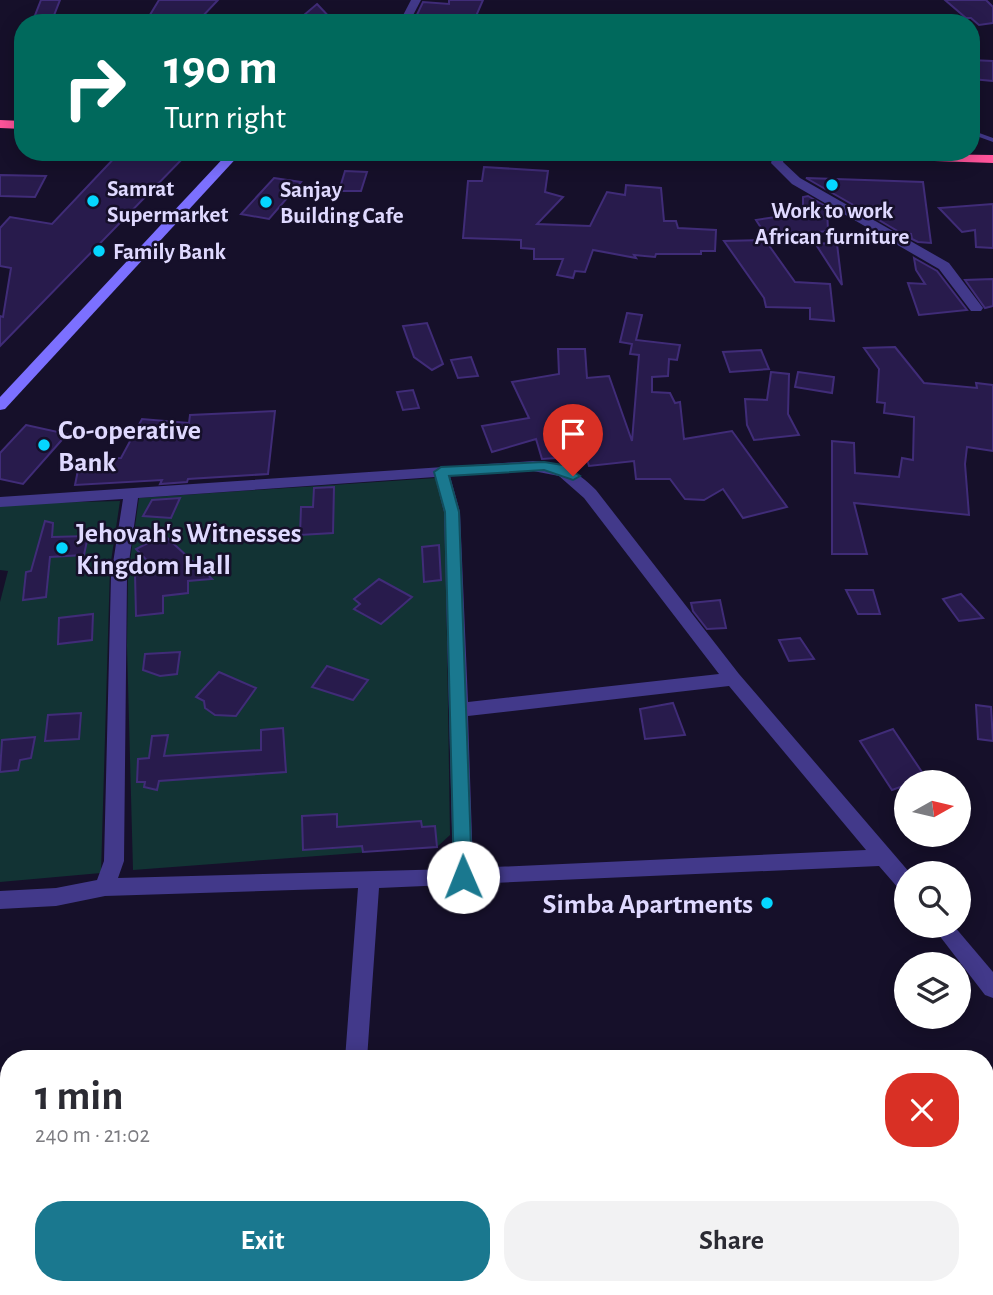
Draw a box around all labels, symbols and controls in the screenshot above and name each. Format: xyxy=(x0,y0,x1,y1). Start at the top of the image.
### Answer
icon: right xyxy=(49,42,140,133)
text: 190 m xyxy=(164,44,278,93)
text: Turn right xyxy=(164,102,286,134)
marker: Work to work African furniture xyxy=(824,177,840,193)
place label: Samrat Supermarket xyxy=(107,178,228,227)
place label: Sanjay Building Cafe xyxy=(280,179,404,228)
marker: Samrat Supermarket xyxy=(85,193,101,209)
marker: Sanjay Building Cafe xyxy=(258,194,274,210)
place label: Work to work African furniture xyxy=(755,200,909,249)
place label: Family Bank xyxy=(113,241,227,264)
marker: Family Bank xyxy=(91,243,107,259)
pin xyxy=(543,404,603,476)
icon: arrive xyxy=(554,415,592,453)
place label: Co-operative Bank xyxy=(58,417,201,477)
marker: Co-operative Bank xyxy=(36,437,52,453)
place label: Jehovah's Witnesses Kingdom Hall xyxy=(76,520,302,580)
marker: Jehovah's Witnesses Kingdom Hall xyxy=(54,540,70,556)
north arrow xyxy=(894,770,971,847)
map controls xyxy=(894,770,971,1029)
position arrow xyxy=(426,840,500,914)
button: search xyxy=(894,861,971,938)
place label: Simba Apartments xyxy=(543,891,753,919)
marker: Simba Apartments xyxy=(759,895,775,911)
button: layers xyxy=(894,952,971,1029)
button: close xyxy=(885,1073,959,1147)
text: 1 min xyxy=(35,1075,124,1117)
text: 240 m · 21:02 xyxy=(35,1124,150,1147)
button: Exit xyxy=(35,1201,490,1281)
button: Share xyxy=(504,1201,959,1281)

